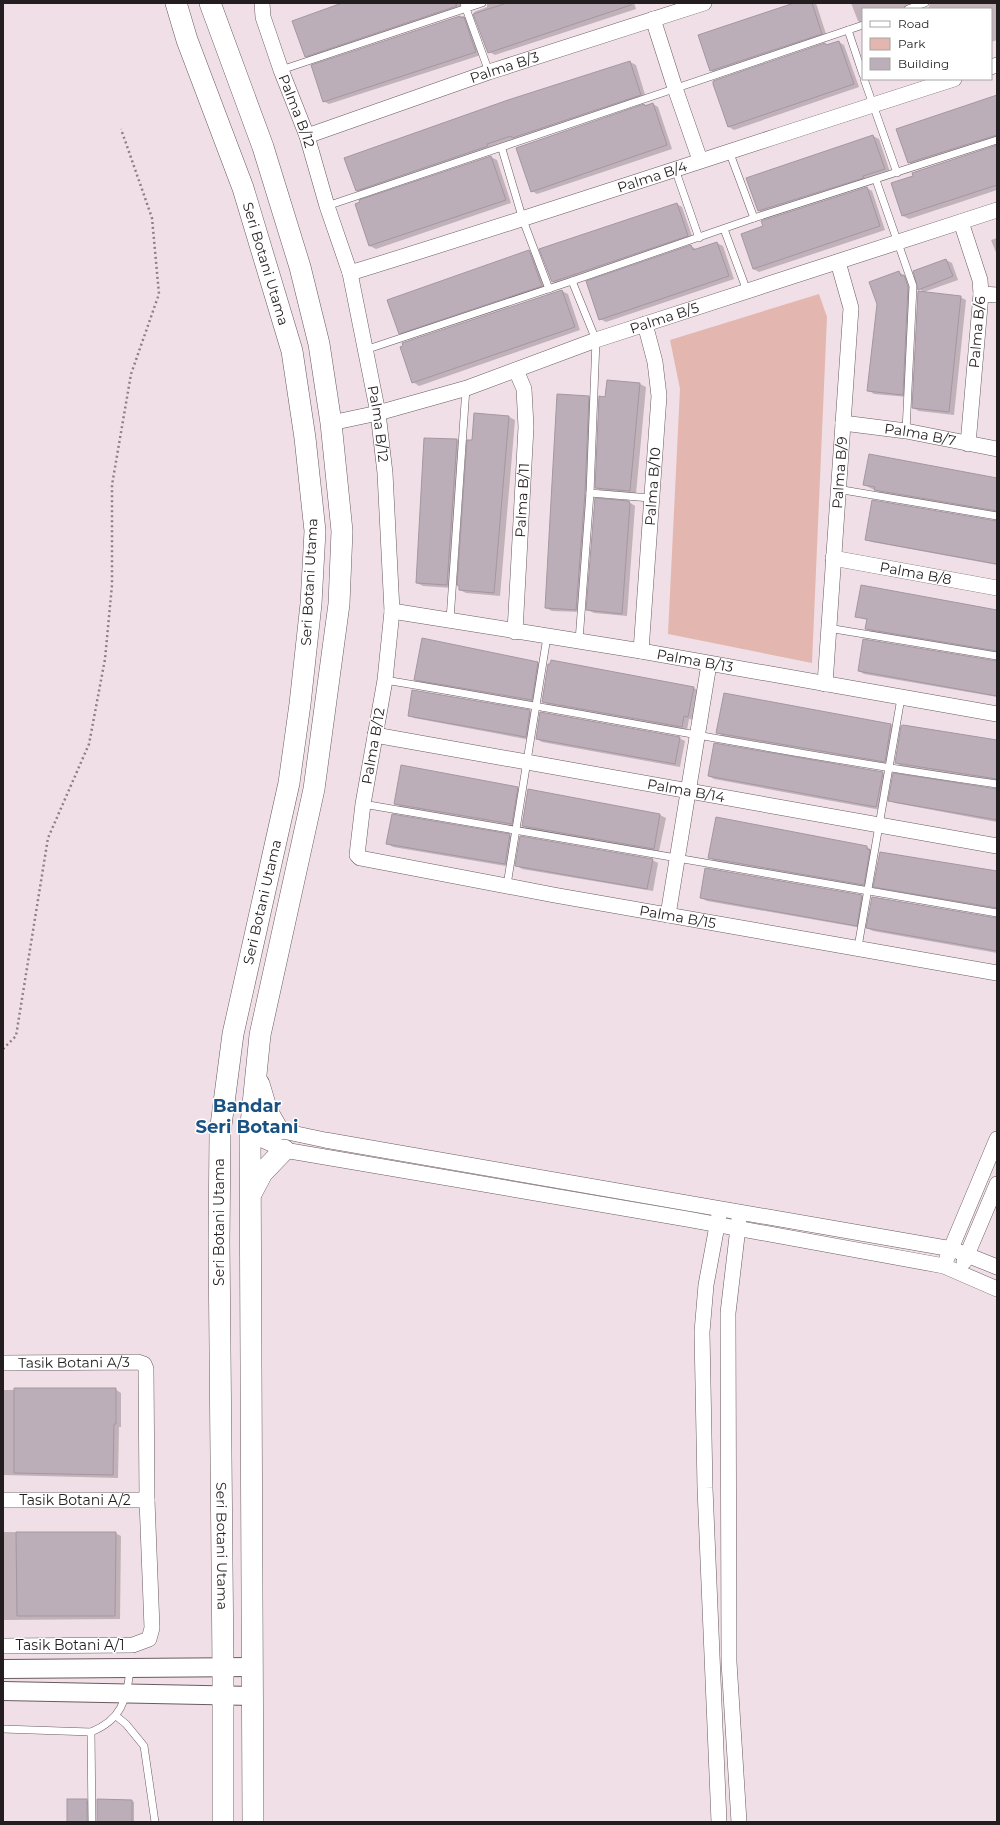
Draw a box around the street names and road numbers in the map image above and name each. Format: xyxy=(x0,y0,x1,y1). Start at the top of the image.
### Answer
street label: Palma B/3 xyxy=(467,48,541,87)
street label: Palma B/12 xyxy=(275,72,319,150)
street label: Palma B/4 xyxy=(615,157,690,197)
street label: Seri Botani Utama xyxy=(239,200,293,328)
street label: Palma B/6 xyxy=(965,295,989,369)
street label: Palma B/5 xyxy=(627,298,701,337)
street label: Palma B/12 xyxy=(364,384,393,463)
street label: Palma B/7 xyxy=(883,419,957,450)
street label: Palma B/9 xyxy=(828,436,851,509)
street label: Palma B/10 xyxy=(641,447,664,526)
street label: Palma B/11 xyxy=(511,463,533,538)
street label: Seri Botani Utama xyxy=(297,518,321,646)
street label: Palma B/8 xyxy=(878,558,953,589)
street label: Palma B/13 xyxy=(655,645,735,676)
street label: Palma B/12 xyxy=(357,706,389,786)
street label: Palma B/14 xyxy=(646,775,727,806)
street label: Seri Botani Utama xyxy=(239,838,285,966)
street label: Palma B/15 xyxy=(638,901,717,932)
street label: Seri Botani Utama xyxy=(210,1158,228,1286)
street label: Tasik Botani A/3 xyxy=(18,1353,130,1372)
street label: Seri Botani Utama xyxy=(212,1482,231,1610)
street label: Tasik Botani A/2 xyxy=(19,1491,131,1509)
street label: Tasik Botani A/1 xyxy=(15,1636,125,1654)

